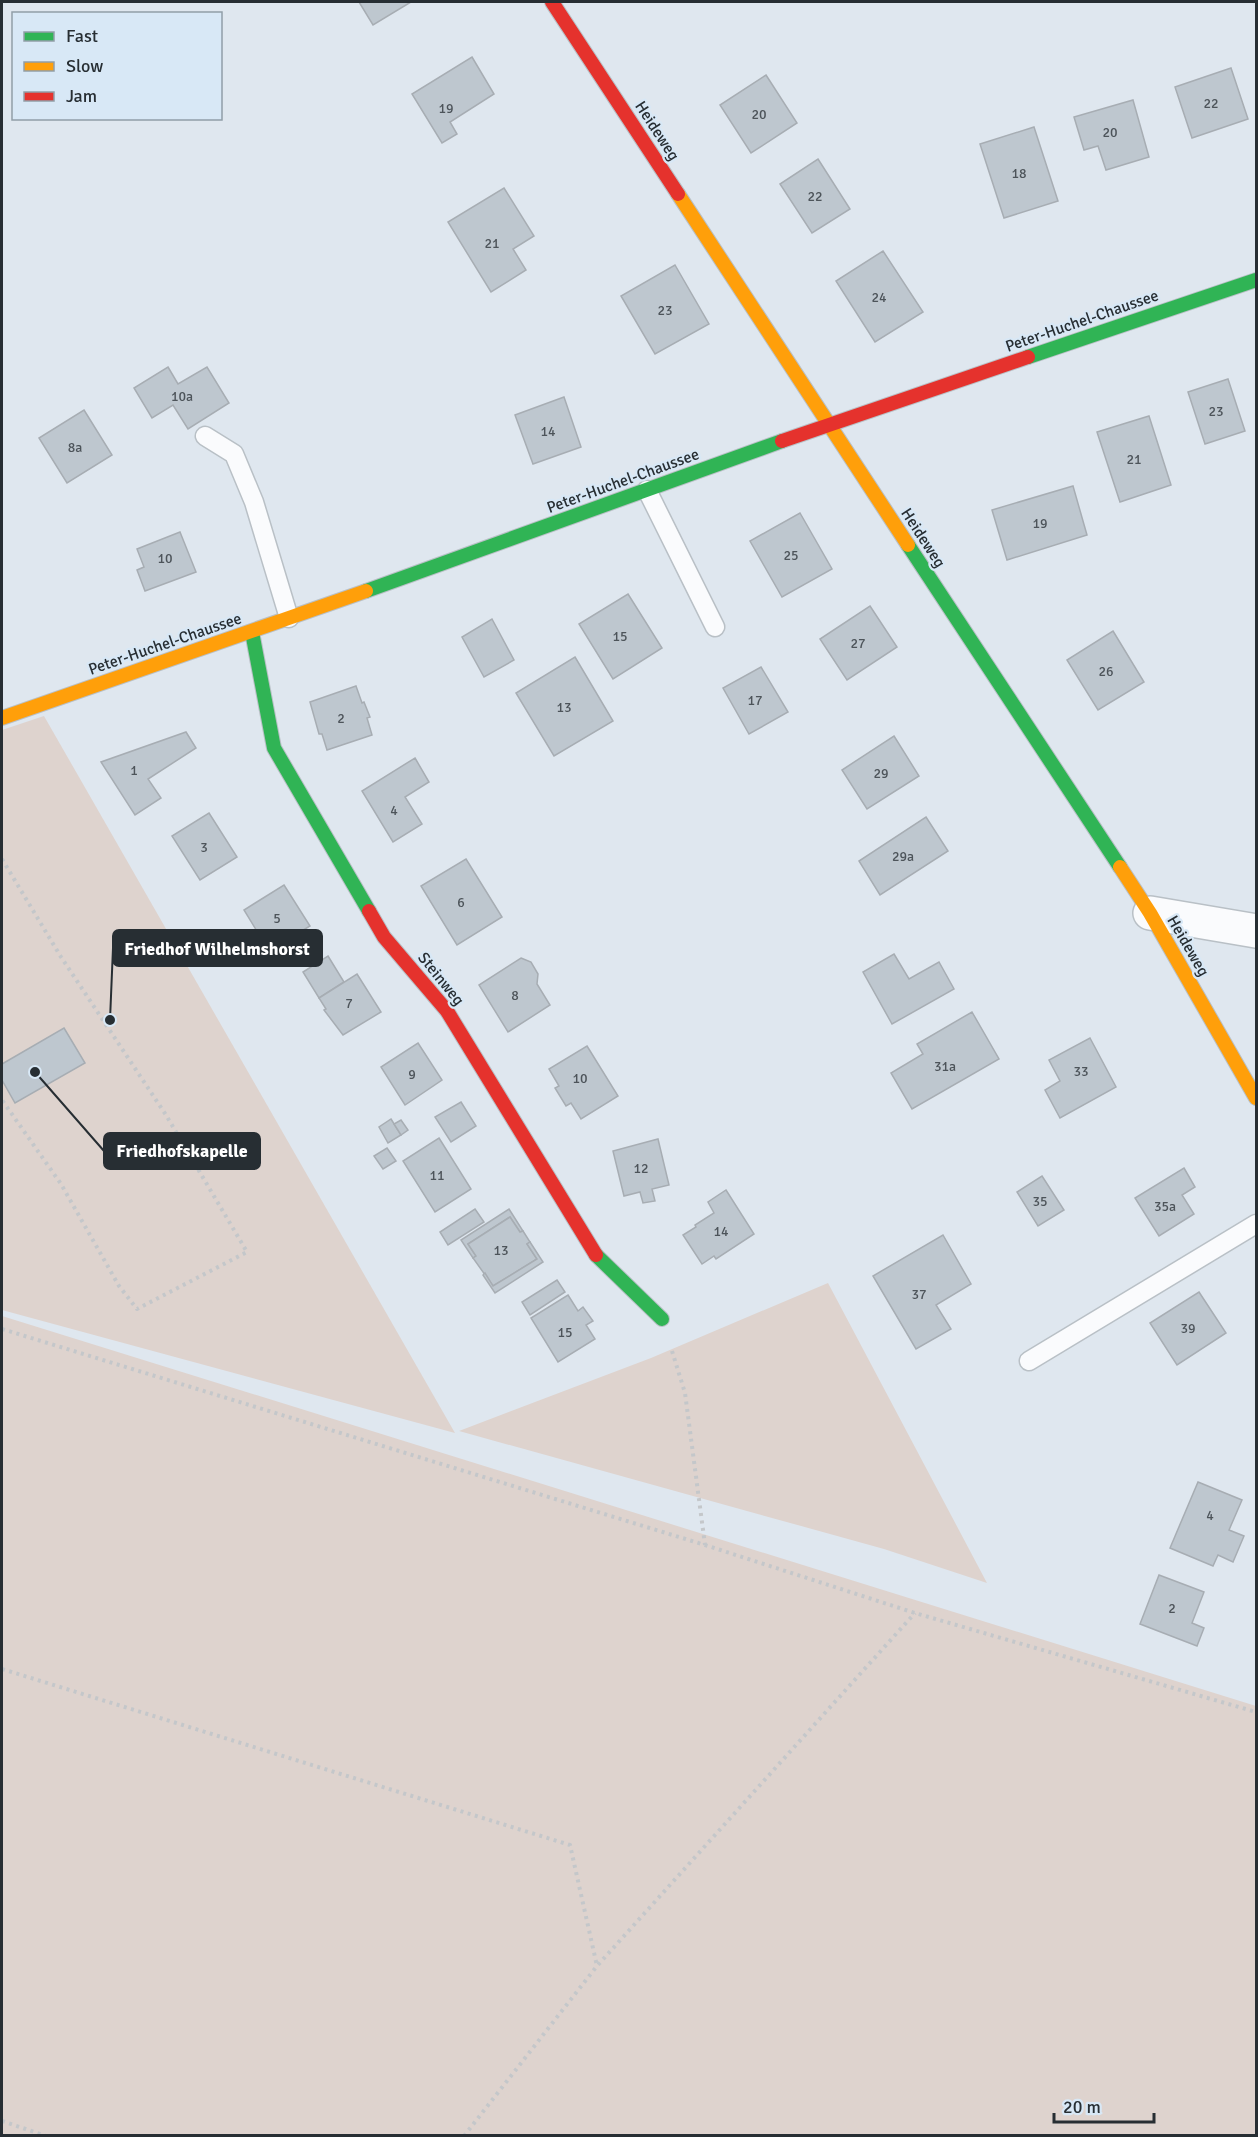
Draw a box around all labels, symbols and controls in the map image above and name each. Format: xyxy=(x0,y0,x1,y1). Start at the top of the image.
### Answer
legend xyxy=(12,12,222,120)
text: Fast xyxy=(66,25,98,47)
text: Slow xyxy=(66,55,103,77)
text: Jam xyxy=(66,85,97,107)
house number: 22 xyxy=(1203,95,1219,112)
street label: Heideweg xyxy=(630,97,684,165)
house number: 19 xyxy=(438,100,454,117)
house number: 20 xyxy=(751,106,767,123)
house number: 20 xyxy=(1102,124,1118,141)
house number: 18 xyxy=(1011,165,1027,182)
house number: 22 xyxy=(807,188,823,205)
house number: 21 xyxy=(484,235,500,252)
street label: Peter-Huchel-Chaussee xyxy=(1003,285,1161,357)
house number: 24 xyxy=(871,289,887,306)
house number: 23 xyxy=(657,302,673,319)
house number: 10a xyxy=(171,388,193,405)
house number: 23 xyxy=(1208,403,1224,420)
house number: 14 xyxy=(540,423,556,440)
house number: 8a xyxy=(68,439,82,456)
street label: Peter-Huchel-Chaussee xyxy=(544,444,702,518)
house number: 21 xyxy=(1126,451,1142,468)
street label: Heideweg xyxy=(896,504,950,572)
house number: 19 xyxy=(1032,515,1048,532)
house number: 25 xyxy=(783,547,799,564)
house number: 10 xyxy=(157,550,173,567)
street label: Peter-Huchel-Chaussee xyxy=(86,608,244,680)
house number: 15 xyxy=(612,628,628,645)
house number: 27 xyxy=(850,635,866,652)
house number: 26 xyxy=(1098,663,1114,680)
house number: 17 xyxy=(747,692,763,709)
house number: 13 xyxy=(556,699,572,716)
house number: 2 xyxy=(337,710,345,727)
house number: 1 xyxy=(130,762,138,779)
house number: 29 xyxy=(873,765,889,782)
house number: 4 xyxy=(390,802,398,819)
house number: 3 xyxy=(200,839,208,856)
house number: 29a xyxy=(892,848,914,865)
house number: 6 xyxy=(457,894,465,911)
house number: 5 xyxy=(273,910,281,927)
street label: Heideweg xyxy=(1163,912,1213,980)
callout: Friedhof Wilhelmshorst xyxy=(113,930,322,966)
text: Friedhof Wilhelmshorst xyxy=(124,938,310,960)
street label: Steinweg xyxy=(413,948,469,1010)
house number: 8 xyxy=(511,987,519,1004)
house number: 7 xyxy=(345,995,353,1012)
house number: 31a xyxy=(934,1058,956,1075)
house number: 33 xyxy=(1073,1063,1089,1080)
house number: 9 xyxy=(408,1066,416,1083)
house number: 10 xyxy=(572,1070,588,1087)
callout: Friedhofskapelle xyxy=(104,1133,260,1169)
text: Friedhofskapelle xyxy=(116,1140,248,1162)
house number: 12 xyxy=(633,1160,649,1177)
house number: 11 xyxy=(429,1167,445,1184)
house number: 35 xyxy=(1032,1193,1048,1210)
house number: 35a xyxy=(1154,1198,1176,1215)
house number: 14 xyxy=(713,1223,729,1240)
house number: 13 xyxy=(493,1242,509,1259)
house number: 37 xyxy=(911,1286,927,1303)
house number: 39 xyxy=(1180,1320,1196,1337)
house number: 15 xyxy=(557,1324,573,1341)
house number: 4 xyxy=(1206,1507,1214,1524)
house number: 2 xyxy=(1168,1600,1176,1617)
scale bar xyxy=(1054,2086,1154,2124)
text: 20 m xyxy=(1063,2096,1101,2118)

